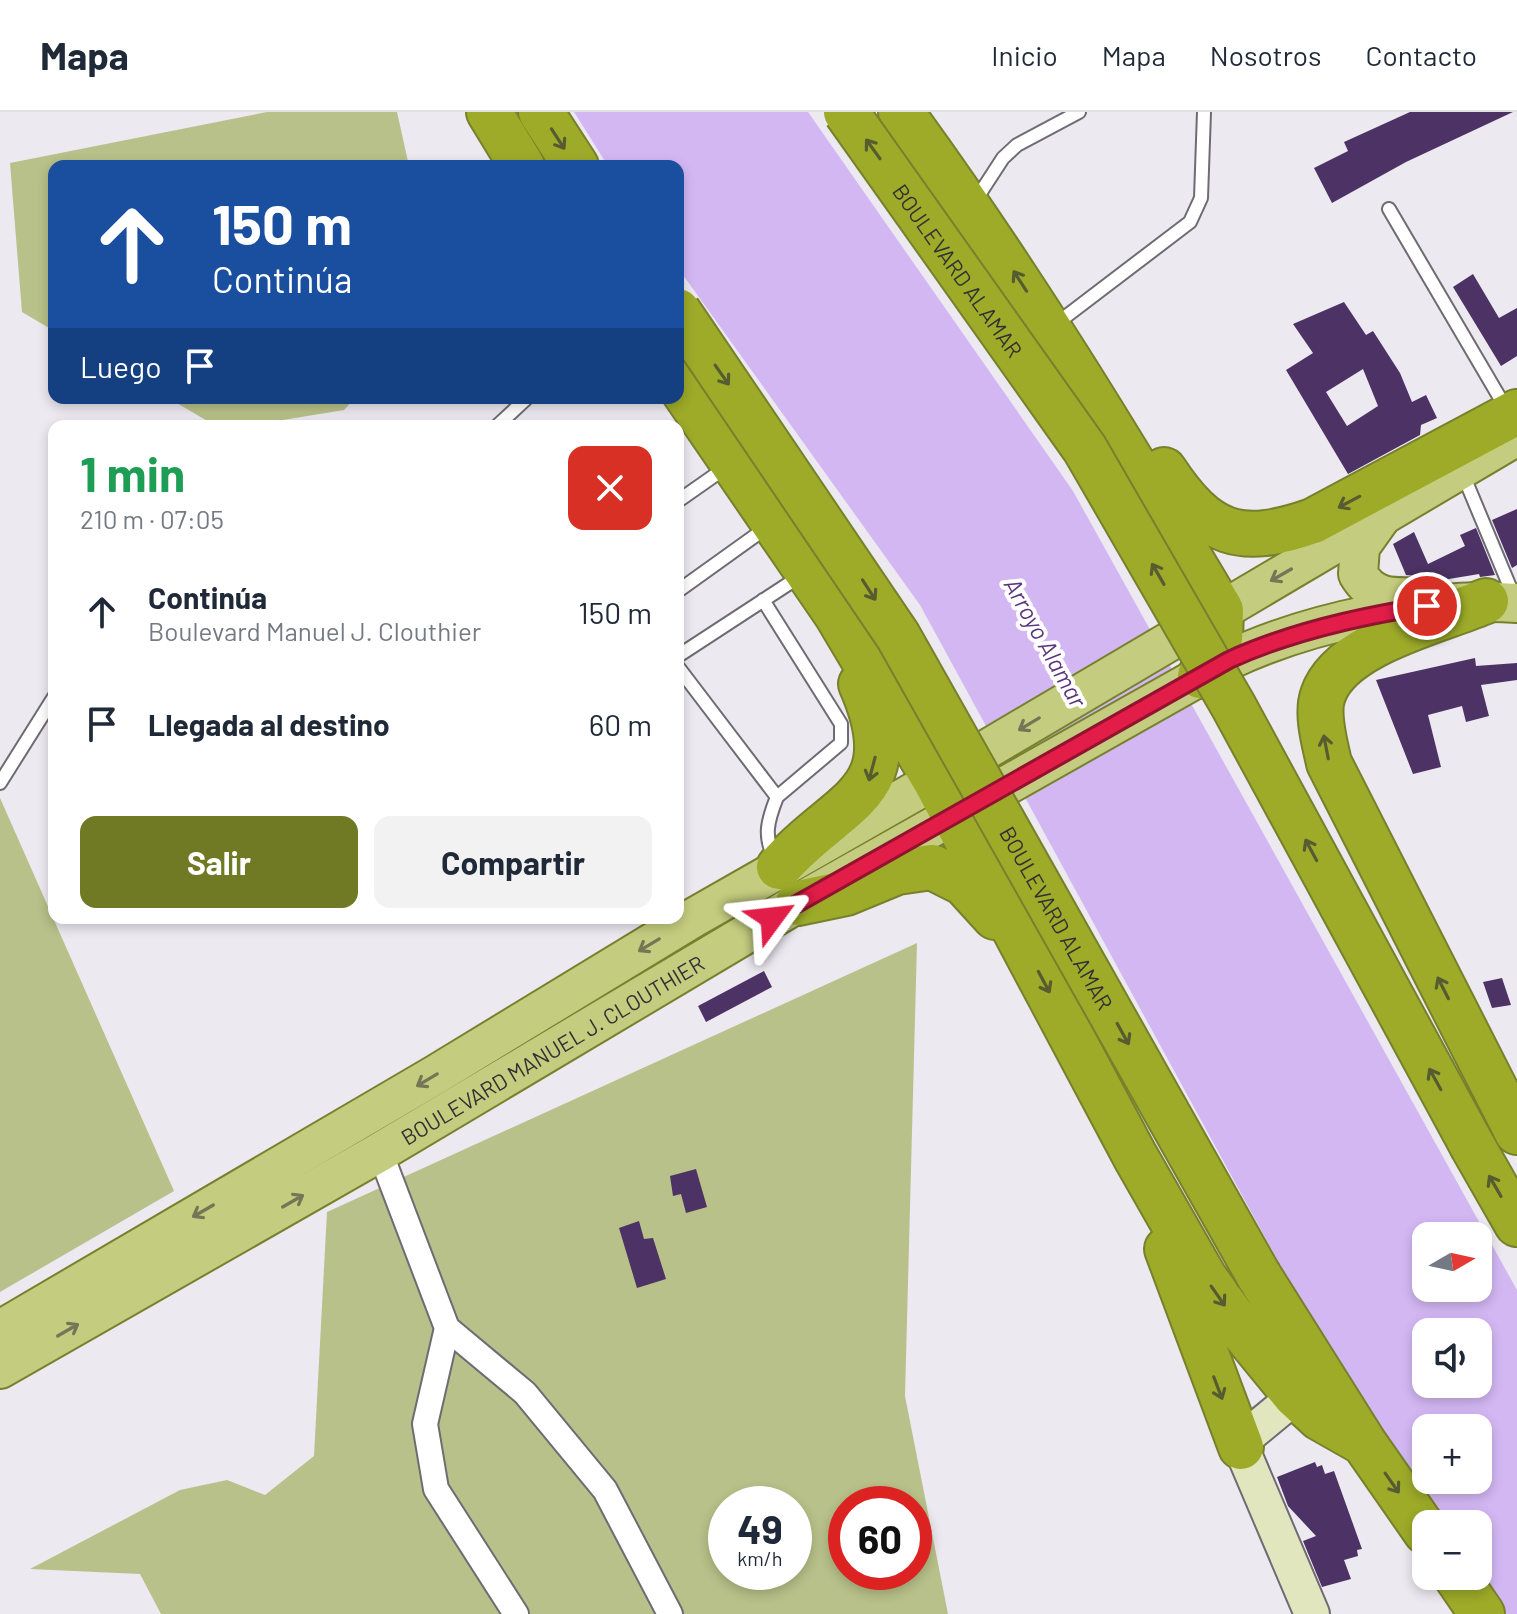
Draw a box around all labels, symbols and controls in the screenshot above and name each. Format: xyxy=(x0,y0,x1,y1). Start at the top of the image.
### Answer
text: Mapa xyxy=(40,32,129,78)
text: Inicio xyxy=(991,38,1058,72)
text: Mapa xyxy=(1102,38,1166,72)
text: Nosotros xyxy=(1210,38,1322,72)
text: Contacto xyxy=(1366,38,1477,72)
one-way arrow xyxy=(550,128,567,150)
one-way arrow xyxy=(865,139,882,160)
street label: BOULEVARD ALAMAR xyxy=(888,179,1029,362)
text: 150 m xyxy=(212,189,352,256)
icon: ahead xyxy=(80,192,184,296)
text: Continúa xyxy=(212,257,352,300)
one-way arrow xyxy=(1011,271,1028,293)
icon: arrive xyxy=(178,344,222,388)
text: Luego xyxy=(80,348,162,384)
one-way arrow xyxy=(714,364,730,386)
text: 1 min xyxy=(80,444,185,502)
button: close xyxy=(568,446,652,530)
one-way arrow xyxy=(1338,494,1362,510)
text: 210 m · 07:05 xyxy=(80,503,224,534)
one-way arrow xyxy=(1150,563,1166,586)
one-way arrow xyxy=(1270,567,1293,583)
water label: Arroyo Alamar xyxy=(999,572,1094,713)
pin xyxy=(1393,572,1461,640)
one-way arrow xyxy=(861,578,878,600)
text: Continúa xyxy=(148,579,267,615)
icon: arrive xyxy=(1405,584,1449,628)
icon: ahead xyxy=(80,590,124,634)
text: 150 m xyxy=(578,594,652,630)
text: Boulevard Manuel J. Clouthier xyxy=(148,615,481,646)
icon: arrive xyxy=(80,702,124,746)
text: Llegada al destino xyxy=(148,706,390,742)
text: 60 m xyxy=(589,706,652,742)
one-way arrow xyxy=(1018,716,1041,732)
one-way arrow xyxy=(1318,735,1333,761)
one-way arrow xyxy=(864,755,879,781)
button: Salir xyxy=(80,816,358,908)
button: Compartir xyxy=(374,816,652,908)
street label: BOULEVARD ALAMAR xyxy=(995,822,1119,1014)
one-way arrow xyxy=(1303,839,1318,863)
position arrow xyxy=(730,876,814,960)
one-way arrow xyxy=(638,937,661,953)
street label: BOULEVARD MANUEL J. CLOUTHIER xyxy=(396,949,708,1150)
one-way arrow xyxy=(1036,970,1052,993)
one-way arrow xyxy=(1434,976,1450,1000)
one-way arrow xyxy=(1116,1022,1131,1046)
one-way arrow xyxy=(1427,1068,1443,1091)
one-way arrow xyxy=(416,1072,439,1088)
one-way arrow xyxy=(1487,1174,1502,1198)
one-way arrow xyxy=(281,1193,305,1208)
one-way arrow xyxy=(192,1203,215,1219)
north arrow xyxy=(1412,1222,1492,1302)
map controls xyxy=(1412,1222,1492,1590)
one-way arrow xyxy=(1210,1284,1226,1306)
button: sound xyxy=(1412,1318,1492,1398)
one-way arrow xyxy=(56,1322,79,1338)
one-way arrow xyxy=(1212,1375,1226,1400)
button: + xyxy=(1412,1414,1492,1494)
one-way arrow xyxy=(1384,1471,1400,1493)
speed limit sign: 60 xyxy=(828,1486,932,1590)
text: 49 xyxy=(737,1504,783,1552)
button: − xyxy=(1412,1510,1492,1590)
text: km/h xyxy=(737,1546,783,1570)

